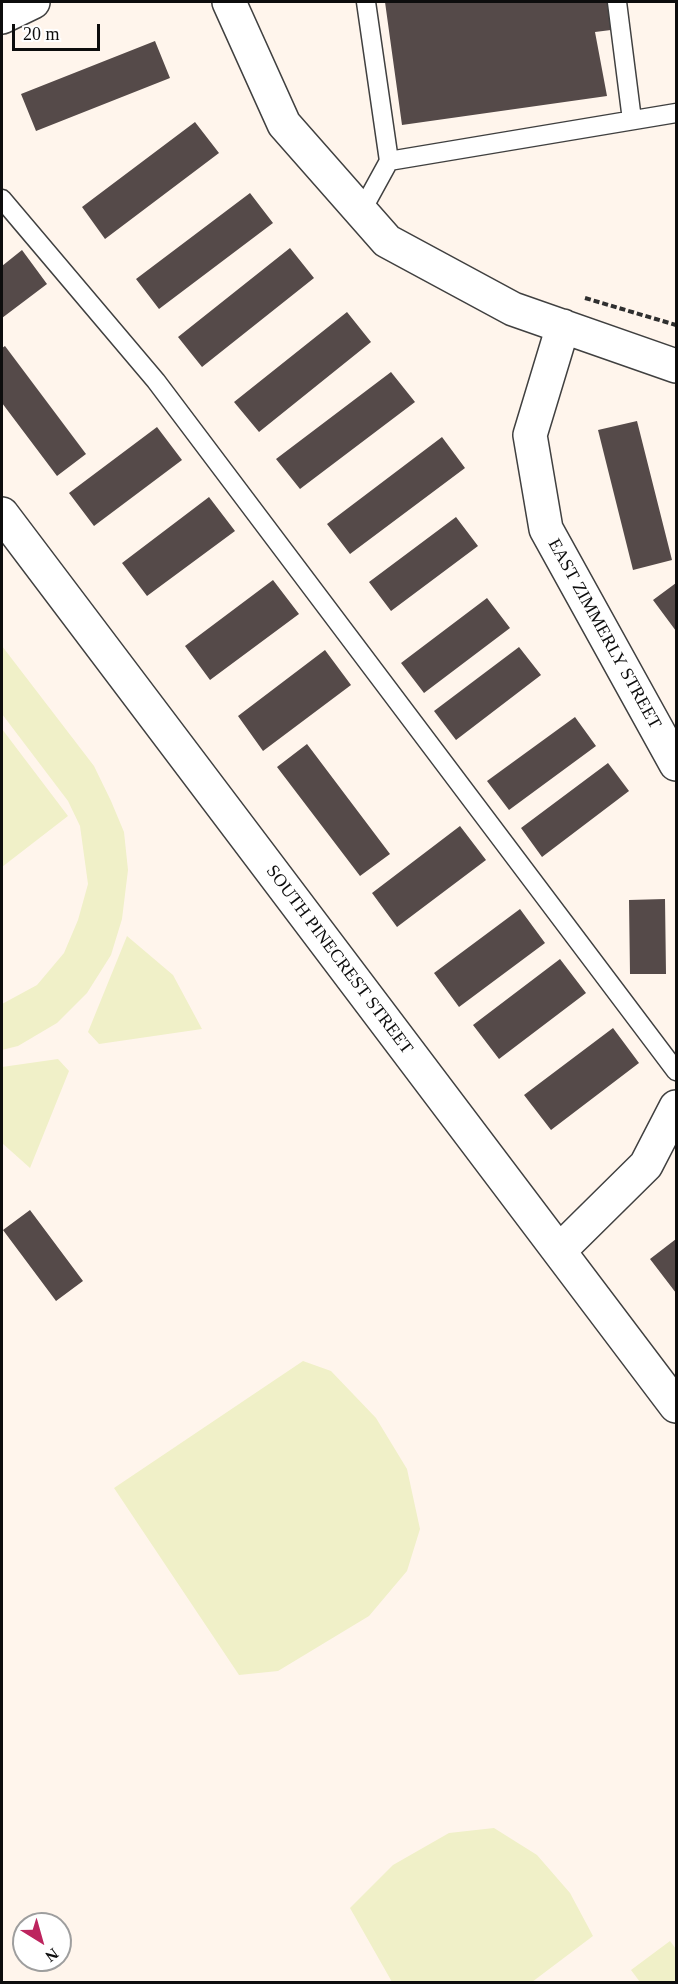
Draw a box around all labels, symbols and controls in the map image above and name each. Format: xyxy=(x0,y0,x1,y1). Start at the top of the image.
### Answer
scale bar xyxy=(15,12,104,50)
text: 20 m xyxy=(23,24,60,44)
street label: EAST ZIMMERLY STREET xyxy=(543,535,665,733)
street label: SOUTH PINECREST STREET xyxy=(261,861,417,1059)
north arrow xyxy=(12,1912,72,1972)
text: N xyxy=(42,1945,62,1965)

